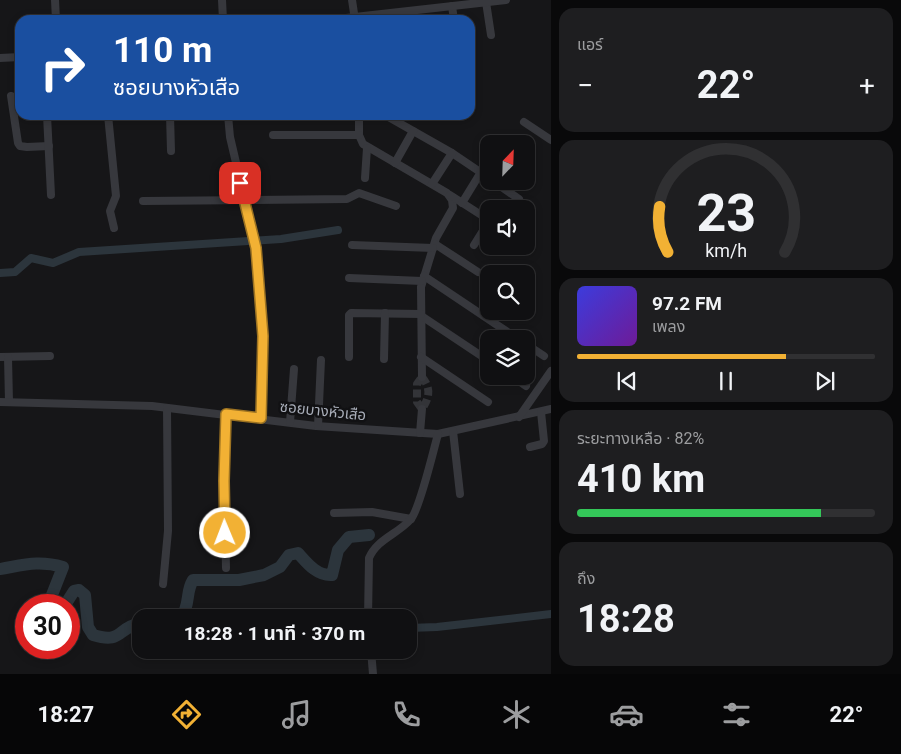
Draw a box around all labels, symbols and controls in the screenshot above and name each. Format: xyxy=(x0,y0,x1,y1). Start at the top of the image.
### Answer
text: 110 m xyxy=(113,30,212,71)
icon: right xyxy=(30,35,95,100)
text: แอร์ xyxy=(577,35,603,54)
text: 22° xyxy=(697,63,755,107)
text: − xyxy=(577,69,593,102)
text: + xyxy=(859,69,875,102)
text: ซอยบางหัวเสือ xyxy=(113,75,240,100)
north arrow xyxy=(480,135,535,190)
map controls xyxy=(480,135,535,385)
pin xyxy=(219,162,261,204)
icon: arrive xyxy=(226,169,254,197)
text: 23 xyxy=(696,183,756,244)
button: sound xyxy=(480,200,535,255)
text: km/h xyxy=(705,240,747,261)
button: search xyxy=(480,265,535,320)
text: 97.2 FM xyxy=(652,292,722,315)
text: เพลง xyxy=(652,317,685,336)
button: layers xyxy=(480,330,535,385)
icon: previous xyxy=(613,367,641,395)
icon: pause xyxy=(712,367,740,395)
icon: next xyxy=(811,367,839,395)
street label: ซอยบางหัวเสือ xyxy=(279,398,367,424)
text: ระยะทางเหลือ · 82% xyxy=(577,429,704,448)
text: 410 km xyxy=(577,457,705,501)
position arrow xyxy=(198,506,250,558)
text: ถึง xyxy=(577,569,595,588)
speed limit sign: 30 xyxy=(15,594,80,659)
text: 18:28 xyxy=(577,597,675,641)
text: 18:28 · 1 นาที · 370 m xyxy=(184,622,365,645)
icon: directions xyxy=(169,697,204,732)
icon: music xyxy=(279,697,314,732)
icon: phone xyxy=(389,697,424,732)
icon: climate xyxy=(499,697,534,732)
icon: car xyxy=(609,697,644,732)
icon: filters xyxy=(719,697,754,732)
text: 18:27 xyxy=(38,702,94,727)
text: 22° xyxy=(830,702,863,727)

